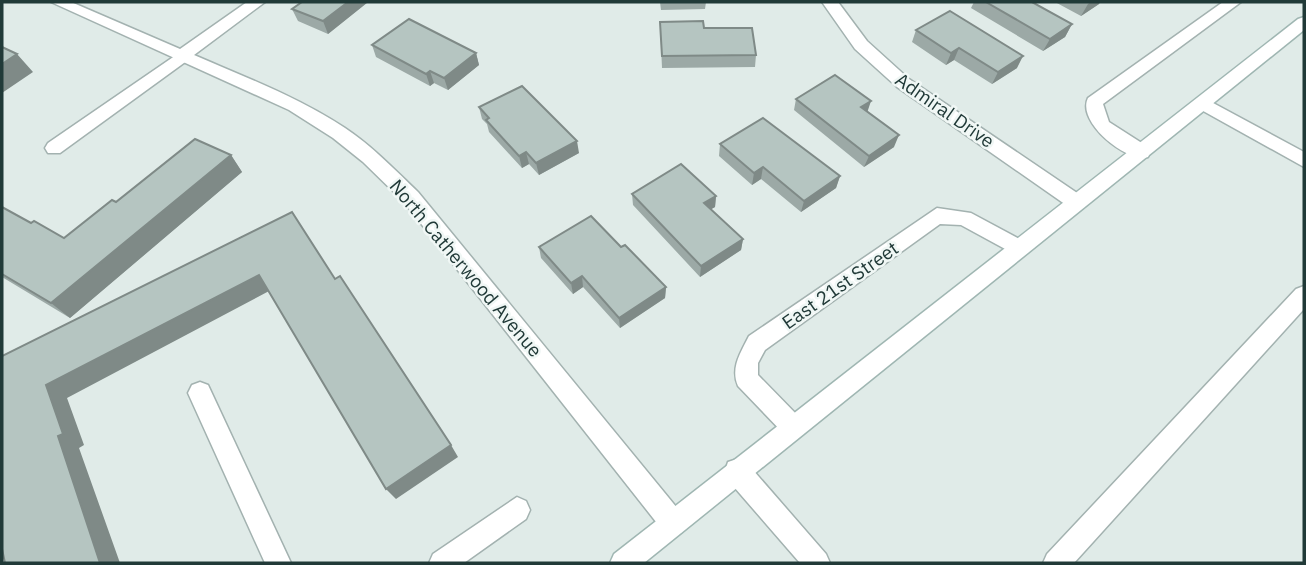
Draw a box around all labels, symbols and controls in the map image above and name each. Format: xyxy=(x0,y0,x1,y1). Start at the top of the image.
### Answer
street label: Admiral Drive xyxy=(891,67,999,153)
street label: North Catherwood Avenue xyxy=(385,174,547,362)
street label: East 21st Street xyxy=(777,236,903,334)

